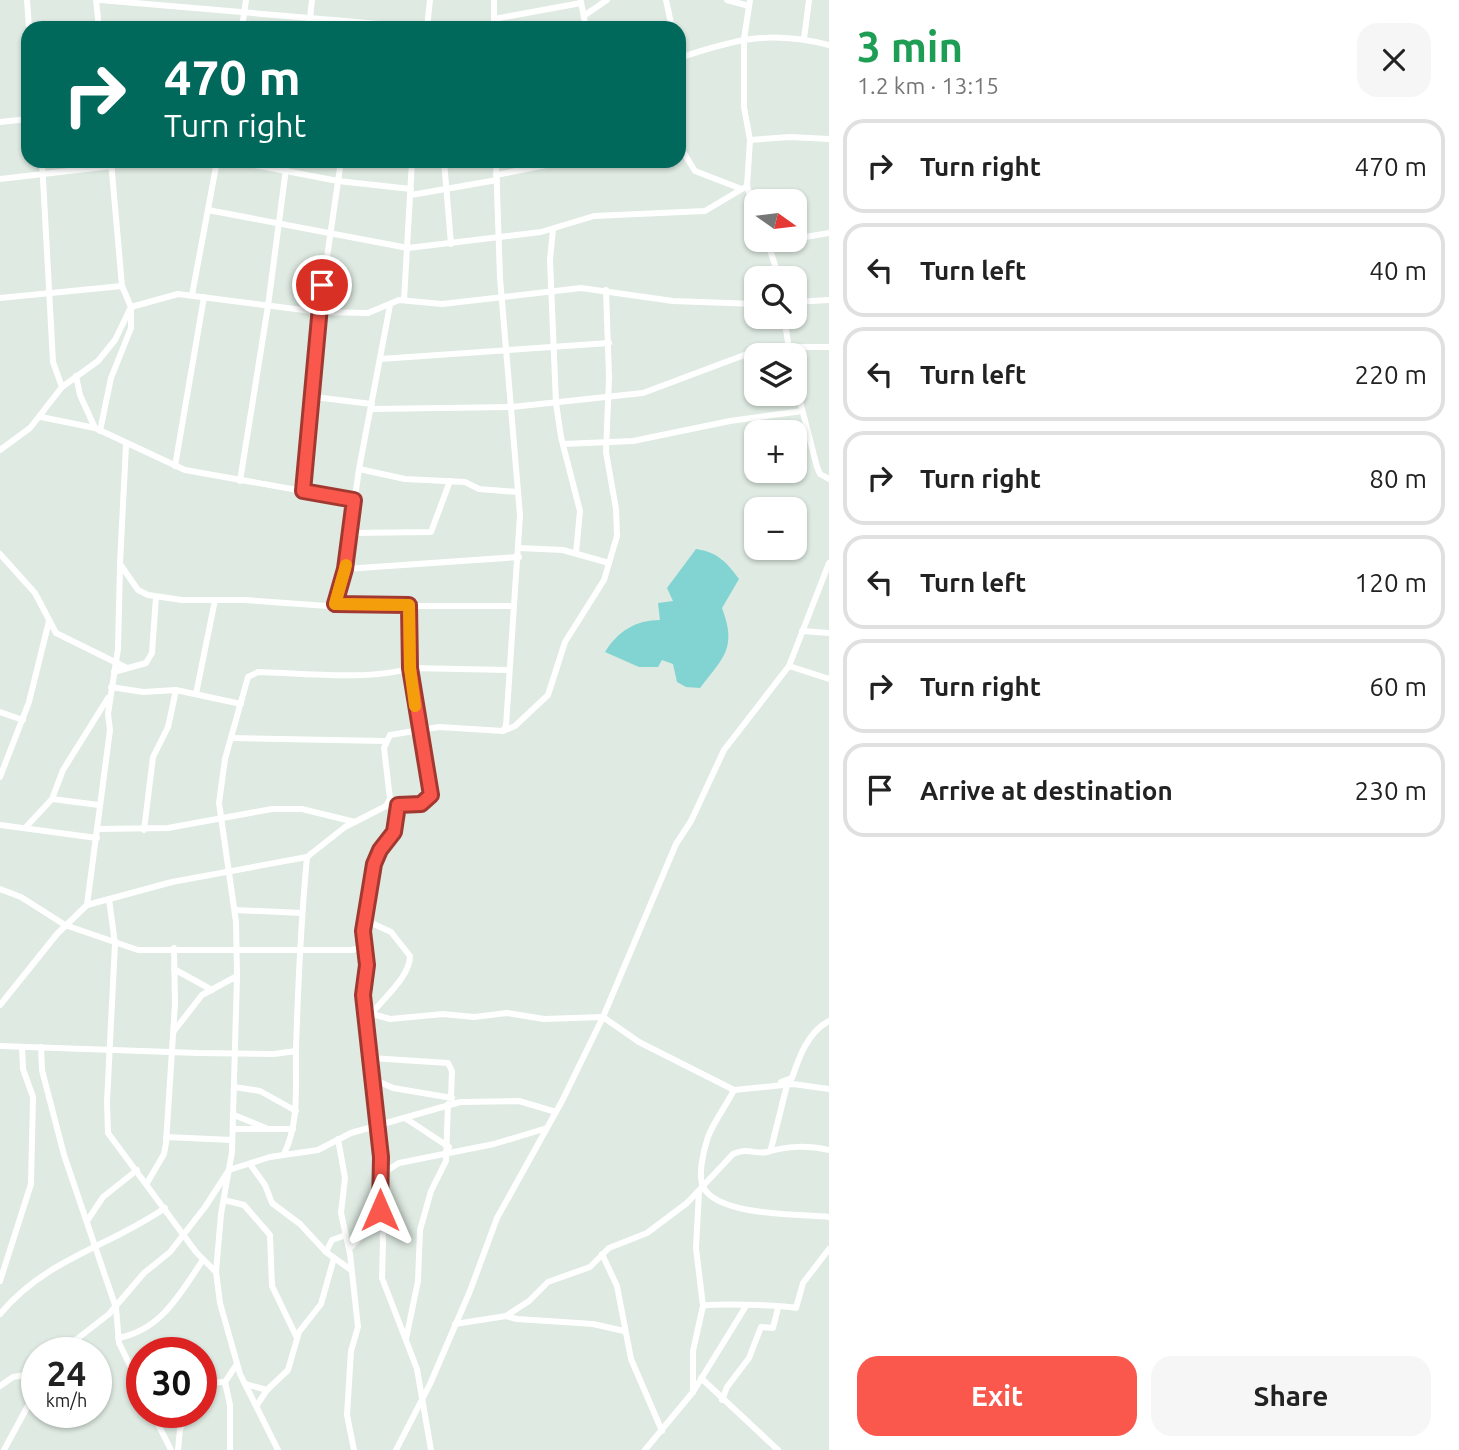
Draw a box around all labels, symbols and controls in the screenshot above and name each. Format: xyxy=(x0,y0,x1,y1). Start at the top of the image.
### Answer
text: 3 min xyxy=(857,23,963,70)
button: close xyxy=(1357,23,1431,97)
icon: right xyxy=(49,49,140,140)
text: 470 m xyxy=(164,49,301,104)
text: 1.2 km · 13:15 xyxy=(857,73,999,98)
text: Turn right xyxy=(164,107,306,143)
icon: right xyxy=(861,147,899,185)
text: Turn right xyxy=(920,152,1041,181)
text: 470 m xyxy=(1355,152,1427,181)
north arrow xyxy=(744,189,807,252)
map controls xyxy=(744,189,807,560)
icon: left xyxy=(861,251,899,289)
pin xyxy=(292,255,352,315)
text: Turn left xyxy=(920,256,1026,285)
text: 40 m xyxy=(1369,256,1427,285)
icon: arrive xyxy=(303,266,341,304)
button: search xyxy=(744,266,807,329)
button: layers xyxy=(744,343,807,406)
icon: left xyxy=(861,355,899,393)
text: Turn left xyxy=(920,360,1026,389)
text: 220 m xyxy=(1355,360,1427,389)
button: + xyxy=(744,420,807,483)
icon: right xyxy=(861,459,899,497)
text: Turn right xyxy=(920,464,1041,493)
text: 80 m xyxy=(1369,464,1427,493)
button: − xyxy=(744,497,807,560)
icon: left xyxy=(861,563,899,601)
text: Turn left xyxy=(920,568,1026,597)
text: 120 m xyxy=(1355,568,1427,597)
icon: right xyxy=(861,667,899,705)
text: Turn right xyxy=(920,672,1041,701)
text: 60 m xyxy=(1369,672,1427,701)
icon: arrive xyxy=(861,771,899,809)
text: Arrive at destination xyxy=(920,776,1173,805)
text: 230 m xyxy=(1355,776,1427,805)
position arrow xyxy=(343,1173,417,1247)
speed limit sign: 30 xyxy=(126,1337,217,1428)
text: 24 xyxy=(47,1353,86,1393)
button: Exit xyxy=(857,1356,1137,1436)
button: Share xyxy=(1151,1356,1431,1436)
text: km/h xyxy=(46,1390,87,1410)

